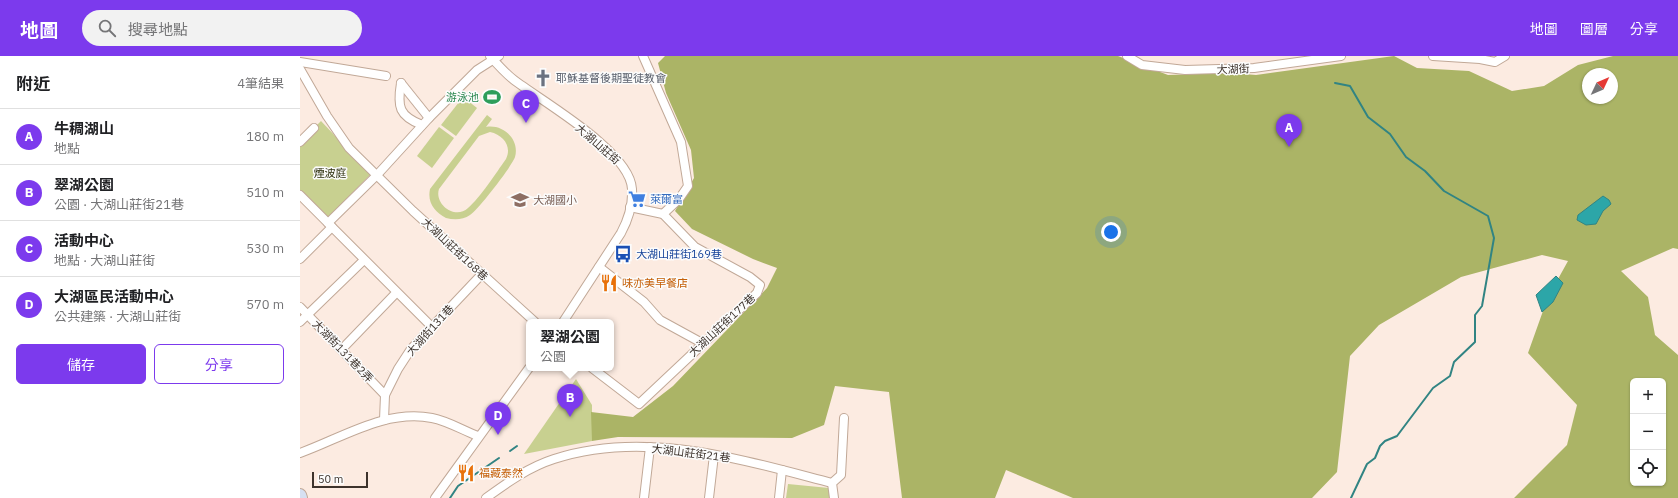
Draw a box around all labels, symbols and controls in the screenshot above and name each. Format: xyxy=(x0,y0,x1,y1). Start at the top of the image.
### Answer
search box xyxy=(82,10,362,46)
icon: search xyxy=(96,17,118,39)
text: 地圖 xyxy=(20,18,58,42)
text: 搜尋地點 xyxy=(128,20,188,39)
text: 地圖 xyxy=(1530,20,1558,38)
text: 圖層 xyxy=(1580,20,1608,38)
text: 分享 xyxy=(1630,20,1658,38)
street label: 大湖街 xyxy=(1216,61,1250,77)
church icon: 耶穌基督後期聖徒教會 xyxy=(533,68,553,88)
north arrow xyxy=(1582,68,1618,104)
place label: 耶穌基督後期聖徒教會 xyxy=(556,71,666,85)
text: 附近 xyxy=(16,73,50,95)
text: 4筆結果 xyxy=(237,75,284,92)
sports icon: 游泳池 xyxy=(482,87,502,107)
place label: 游泳池 xyxy=(446,90,479,104)
pin: C xyxy=(513,90,539,123)
pin: A xyxy=(1276,114,1302,147)
text: 牛稠湖山 xyxy=(54,119,114,138)
street label: 大湖山莊街 xyxy=(573,121,623,167)
text: A xyxy=(25,128,33,145)
text: 180 m xyxy=(246,128,284,145)
text: 地點 xyxy=(54,140,80,157)
park label: 煙波庭 xyxy=(314,166,347,180)
text: 翠湖公園 xyxy=(54,175,114,194)
text: B xyxy=(25,184,33,201)
text: 510 m xyxy=(246,184,284,201)
supermarket icon: 萊爾富 xyxy=(627,189,647,209)
school or university icon: 大湖國小 xyxy=(510,190,530,210)
place label: 萊爾富 xyxy=(650,192,683,206)
place label: 大湖國小 xyxy=(533,193,577,207)
text: 公園 · 大湖山莊街21巷 xyxy=(54,196,184,213)
street label: 大湖山莊街168巷 xyxy=(419,215,491,283)
your location xyxy=(1101,222,1121,242)
text: 活動中心 xyxy=(54,231,114,250)
text: C xyxy=(25,240,33,257)
text: 530 m xyxy=(246,240,284,257)
bus stop icon: 大湖山莊街169巷 xyxy=(613,244,633,264)
place label: 大湖山莊街169巷 xyxy=(636,247,722,261)
text: 地點 · 大湖山莊街 xyxy=(54,252,155,269)
restaurant icon: 味亦美早餐店 xyxy=(599,273,619,293)
place label: 味亦美早餐店 xyxy=(622,276,688,290)
text: 大湖區民活動中心 xyxy=(54,287,174,306)
street label: 大湖山莊街177巷 xyxy=(686,291,758,359)
text: D xyxy=(24,296,34,313)
text: 570 m xyxy=(246,296,284,313)
street label: 大湖街131巷 xyxy=(403,302,457,358)
text: 公共建築 · 大湖山莊街 xyxy=(54,308,181,325)
street label: 大湖街131巷2弄 xyxy=(310,317,376,385)
popup xyxy=(526,319,614,371)
text: 翠湖公園 xyxy=(540,327,600,346)
button: 儲存 xyxy=(16,344,146,384)
button: 分享 xyxy=(154,344,284,384)
text: 公園 xyxy=(540,348,566,365)
map controls xyxy=(1630,378,1666,486)
button: + xyxy=(1630,378,1666,414)
pin: B xyxy=(557,384,583,417)
pin: D xyxy=(485,402,511,435)
button: − xyxy=(1630,414,1666,450)
street label: 大湖山莊街21巷 xyxy=(651,441,731,465)
button: locate xyxy=(1630,450,1666,486)
restaurant icon: 福藏泰然 xyxy=(456,463,476,483)
place label: 福藏泰然 xyxy=(479,466,523,480)
scale bar xyxy=(312,470,368,489)
text: 50 m xyxy=(318,472,343,486)

